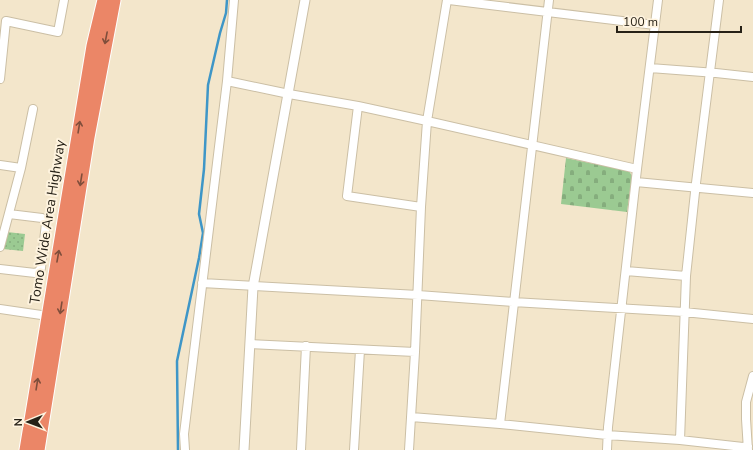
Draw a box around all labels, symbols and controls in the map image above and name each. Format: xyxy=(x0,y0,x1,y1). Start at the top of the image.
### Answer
scale bar xyxy=(617,8,741,34)
text: 100 m xyxy=(623,14,658,30)
one-way arrow xyxy=(102,31,110,44)
one-way arrow xyxy=(76,121,84,134)
street label: Tomo Wide Area Highway xyxy=(25,138,70,306)
one-way arrow xyxy=(77,173,85,186)
one-way arrow xyxy=(54,249,62,262)
one-way arrow xyxy=(57,301,65,314)
one-way arrow xyxy=(33,378,41,391)
north arrow xyxy=(8,402,48,442)
text: N xyxy=(11,418,26,426)

